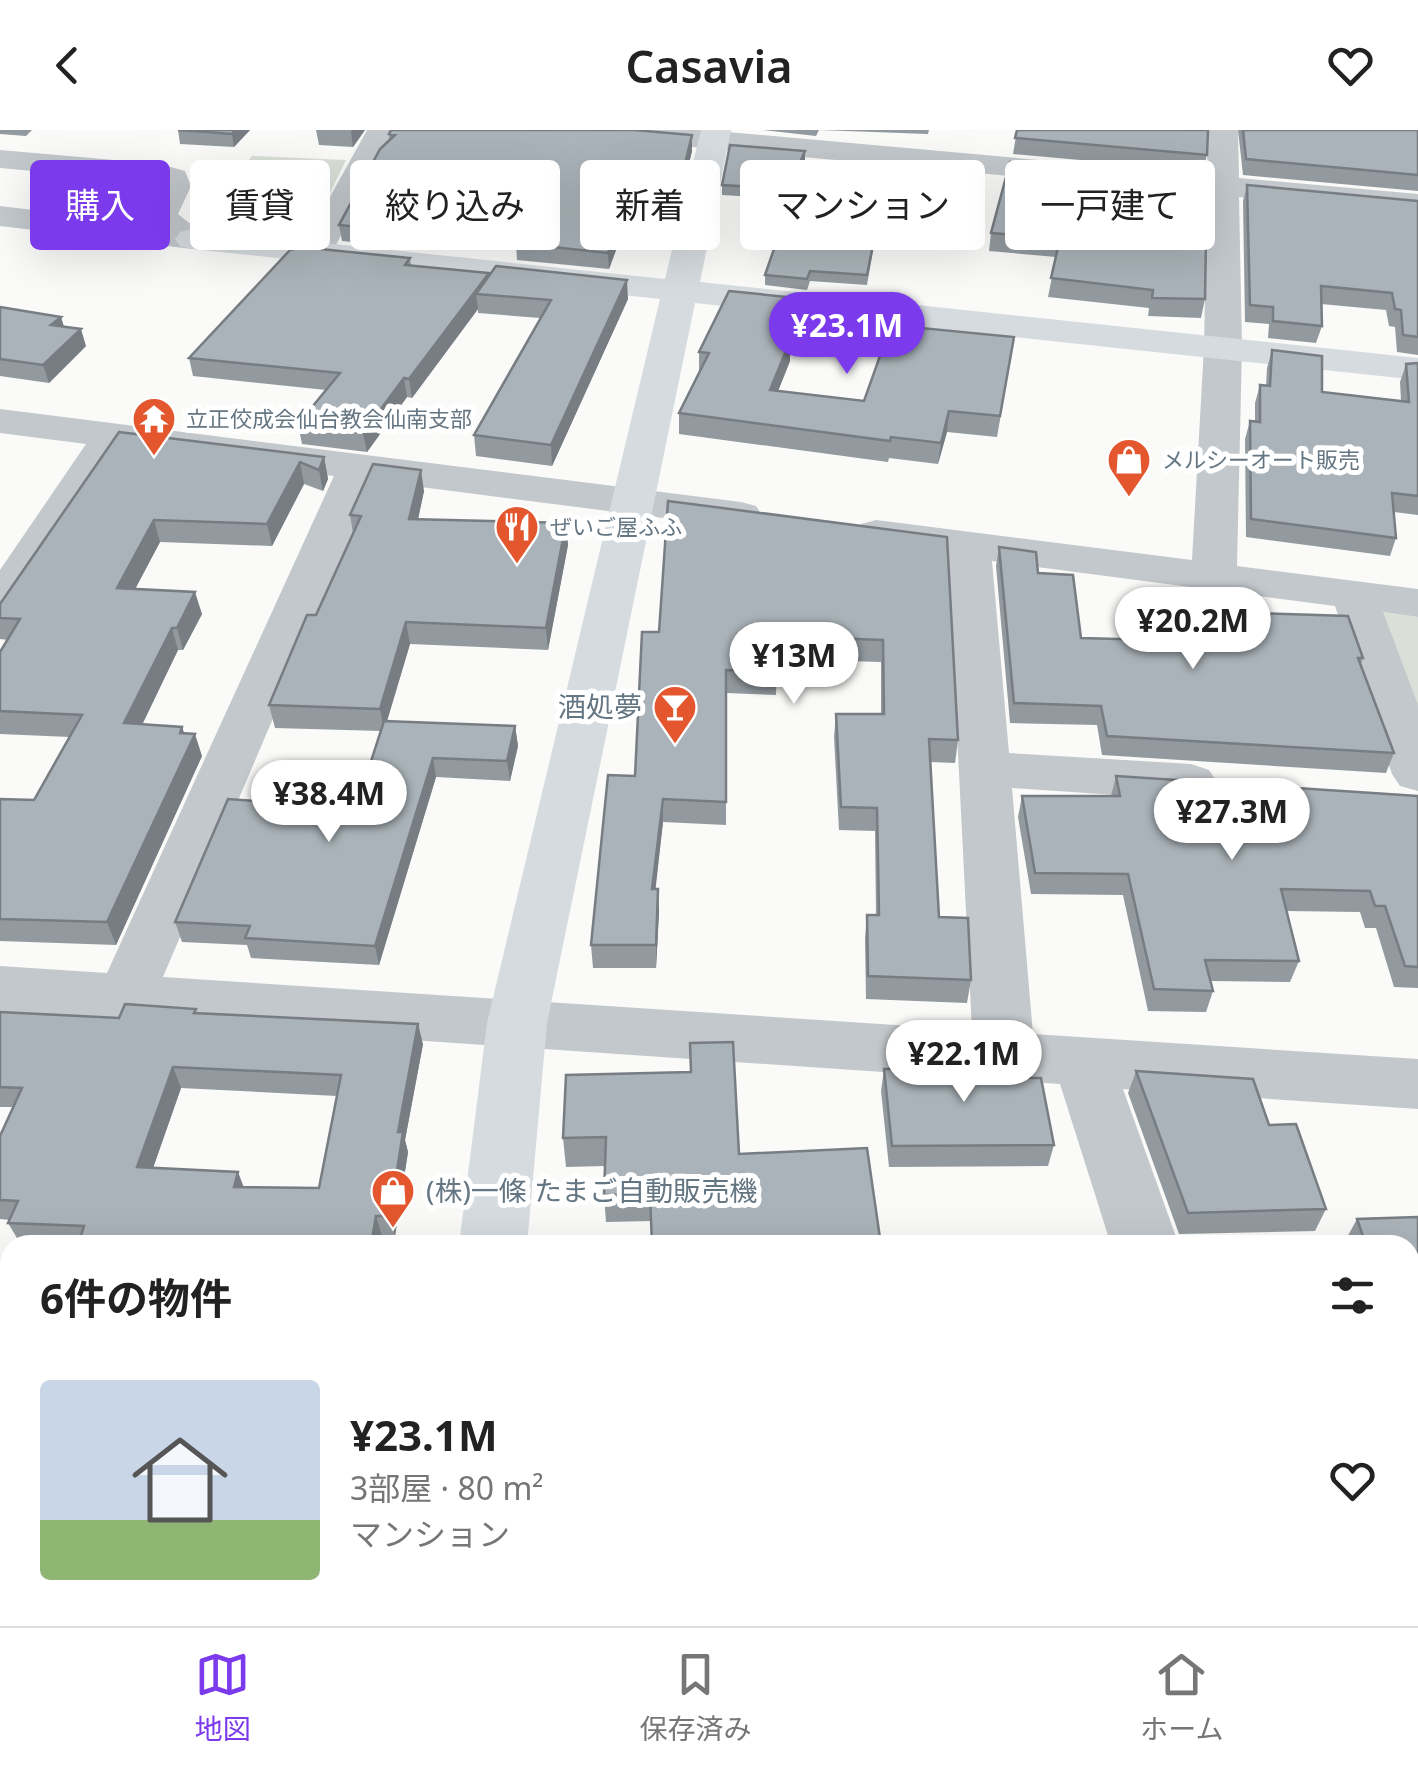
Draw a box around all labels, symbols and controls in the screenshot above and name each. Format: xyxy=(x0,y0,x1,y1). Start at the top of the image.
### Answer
text: Casavia xyxy=(625,35,793,96)
icon: back xyxy=(40,38,95,93)
icon: heart xyxy=(1323,38,1378,93)
chip: 購入 xyxy=(30,160,170,250)
chip: 賃貸 xyxy=(190,160,330,250)
chip: 絞り込み xyxy=(350,160,560,250)
chip: 新着 xyxy=(580,160,720,250)
chip: マンション xyxy=(740,160,985,250)
chip: 一戸建て xyxy=(1005,160,1215,250)
pin: ¥23.1M xyxy=(766,292,928,377)
text: ¥23.1M xyxy=(791,303,903,346)
temple icon: 立正佼成会仙台教会仙南支部 xyxy=(131,396,177,457)
place label: 立正佼成会仙台教会仙南支部 xyxy=(186,403,472,433)
shop icon: メルシーオート販売 xyxy=(1106,437,1152,498)
place label: メルシーオート販売 xyxy=(1162,444,1360,474)
restaurant icon: ぜいご屋ふふ xyxy=(494,504,540,565)
place label: ぜいご屋ふふ xyxy=(550,511,682,541)
pin: ¥20.2M xyxy=(1112,587,1274,672)
text: ¥20.2M xyxy=(1137,598,1249,641)
pin: ¥13M xyxy=(735,622,853,707)
text: ¥13M xyxy=(751,633,837,676)
bar icon: 酒処夢 xyxy=(652,684,698,745)
place label: 酒処夢 xyxy=(558,687,642,725)
pin: ¥38.4M xyxy=(248,760,410,845)
text: ¥38.4M xyxy=(273,771,385,814)
pin: ¥27.3M xyxy=(1151,778,1313,863)
text: ¥27.3M xyxy=(1176,789,1288,832)
pin: ¥22.1M xyxy=(883,1020,1045,1105)
text: ¥22.1M xyxy=(908,1031,1020,1074)
shop icon: (株)一條 たまご自動販売機 xyxy=(370,1168,416,1229)
place label: (株)一條 たまご自動販売機 xyxy=(426,1171,757,1209)
icon: filters xyxy=(1325,1268,1380,1323)
text: 6件の物件 xyxy=(40,1269,232,1326)
text: ¥23.1M xyxy=(350,1406,498,1463)
icon: home xyxy=(120,1420,240,1540)
icon: heart xyxy=(1325,1453,1380,1508)
text: 3部屋 · 80 m² xyxy=(350,1466,544,1509)
text: マンション xyxy=(350,1512,510,1555)
tab: 地図 xyxy=(194,1647,250,1747)
tab: 保存済み xyxy=(639,1647,751,1747)
tab: ホーム xyxy=(1140,1647,1224,1747)

